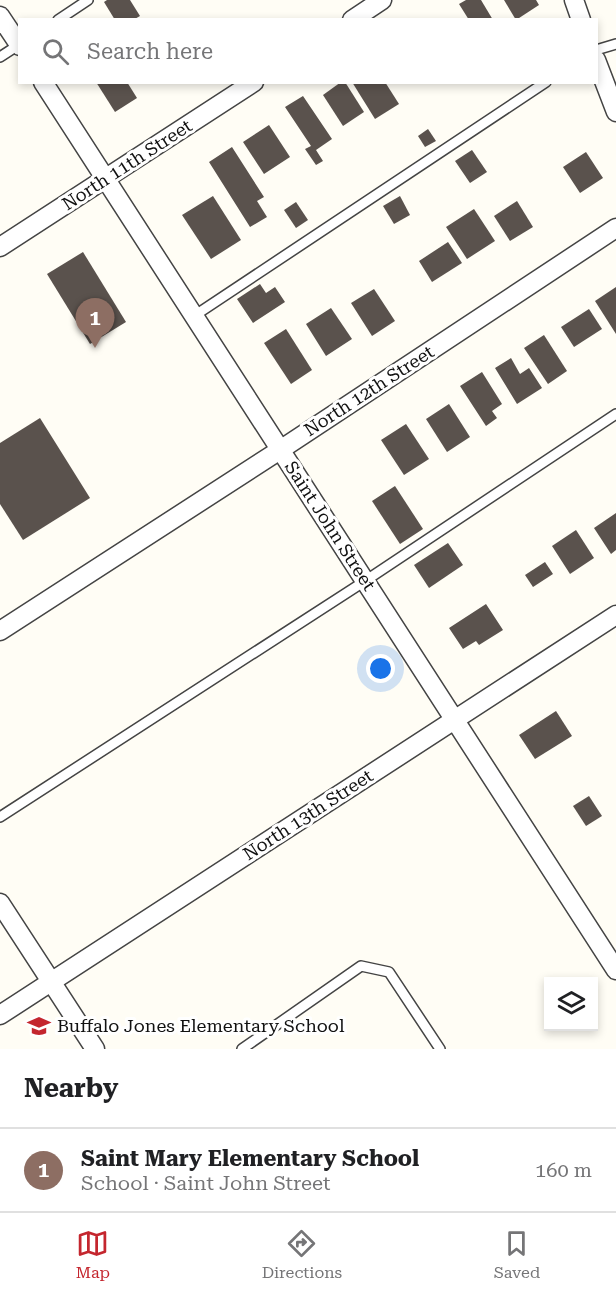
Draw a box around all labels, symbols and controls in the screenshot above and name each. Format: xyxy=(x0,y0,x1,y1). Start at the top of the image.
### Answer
search box xyxy=(18,18,598,84)
icon: search xyxy=(39,35,72,68)
text: Search here xyxy=(87,39,213,64)
street label: North 11th Street xyxy=(58,115,196,214)
pin: 1 xyxy=(76,298,115,348)
street label: North 12th Street xyxy=(300,341,438,440)
street label: Saint John Street xyxy=(281,457,380,595)
your location xyxy=(366,654,395,683)
street label: North 13th Street xyxy=(239,765,377,864)
map controls xyxy=(544,977,598,1031)
button: layers xyxy=(544,977,598,1031)
school or university icon: Buffalo Jones Elementary School xyxy=(26,1013,52,1039)
place label: Buffalo Jones Elementary School xyxy=(57,1015,345,1036)
text: Nearby xyxy=(24,1073,118,1103)
text: Saint Mary Elementary School xyxy=(81,1146,419,1171)
text: 1 xyxy=(38,1158,49,1182)
text: 160 m xyxy=(535,1158,592,1182)
text: School · Saint John Street xyxy=(81,1171,331,1195)
tab: Map xyxy=(76,1227,110,1282)
tab: Directions xyxy=(262,1227,342,1282)
tab: Saved xyxy=(494,1227,540,1282)

